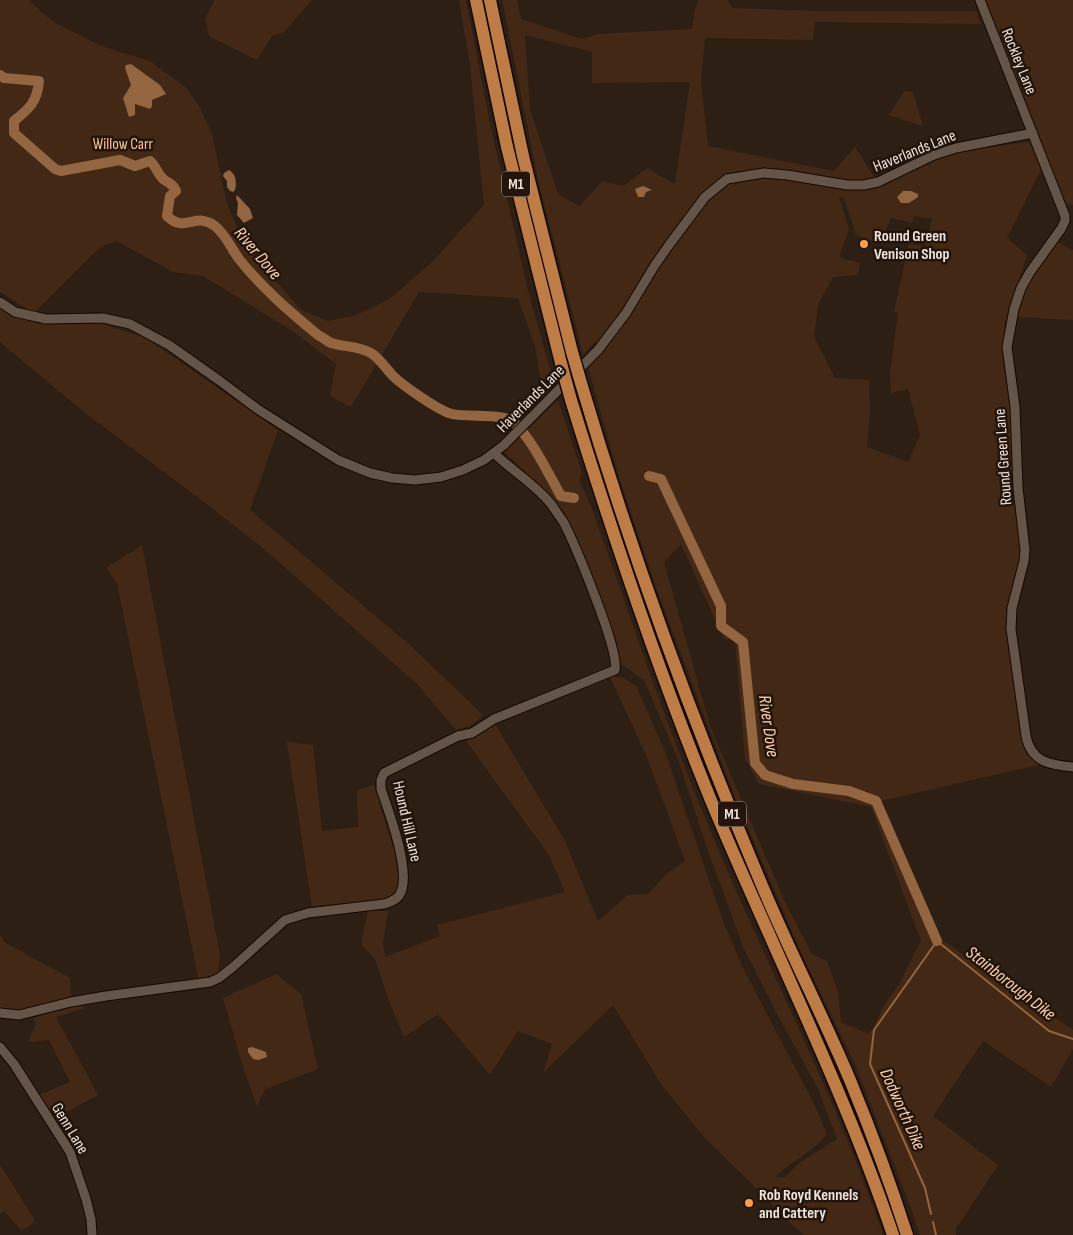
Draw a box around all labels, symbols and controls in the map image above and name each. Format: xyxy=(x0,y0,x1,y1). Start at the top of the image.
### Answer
street label: Rockley Lane xyxy=(997,26,1040,97)
street label: Haverlands Lane xyxy=(870,126,959,177)
park label: Willow Carr xyxy=(93,135,154,154)
road number: M1 xyxy=(502,172,530,196)
water label: River Dove xyxy=(230,223,286,284)
place label: Round Green Venison Shop xyxy=(874,227,949,264)
marker: Round Green Venison Shop xyxy=(858,238,870,250)
street label: Haverlands Lane xyxy=(493,361,569,437)
street label: Round Green Lane xyxy=(991,408,1016,506)
water label: River Dove xyxy=(754,694,783,758)
street label: Hound Hill Lane xyxy=(388,779,425,864)
road number: M1 xyxy=(718,802,746,826)
water label: Stainborough Dike xyxy=(962,942,1060,1025)
water label: Dodworth Dike xyxy=(875,1065,930,1153)
street label: Genn Lane xyxy=(47,1100,92,1158)
place label: Rob Royd Kennels and Cattery xyxy=(759,1186,859,1223)
marker: Rob Royd Kennels and Cattery xyxy=(743,1197,755,1209)

